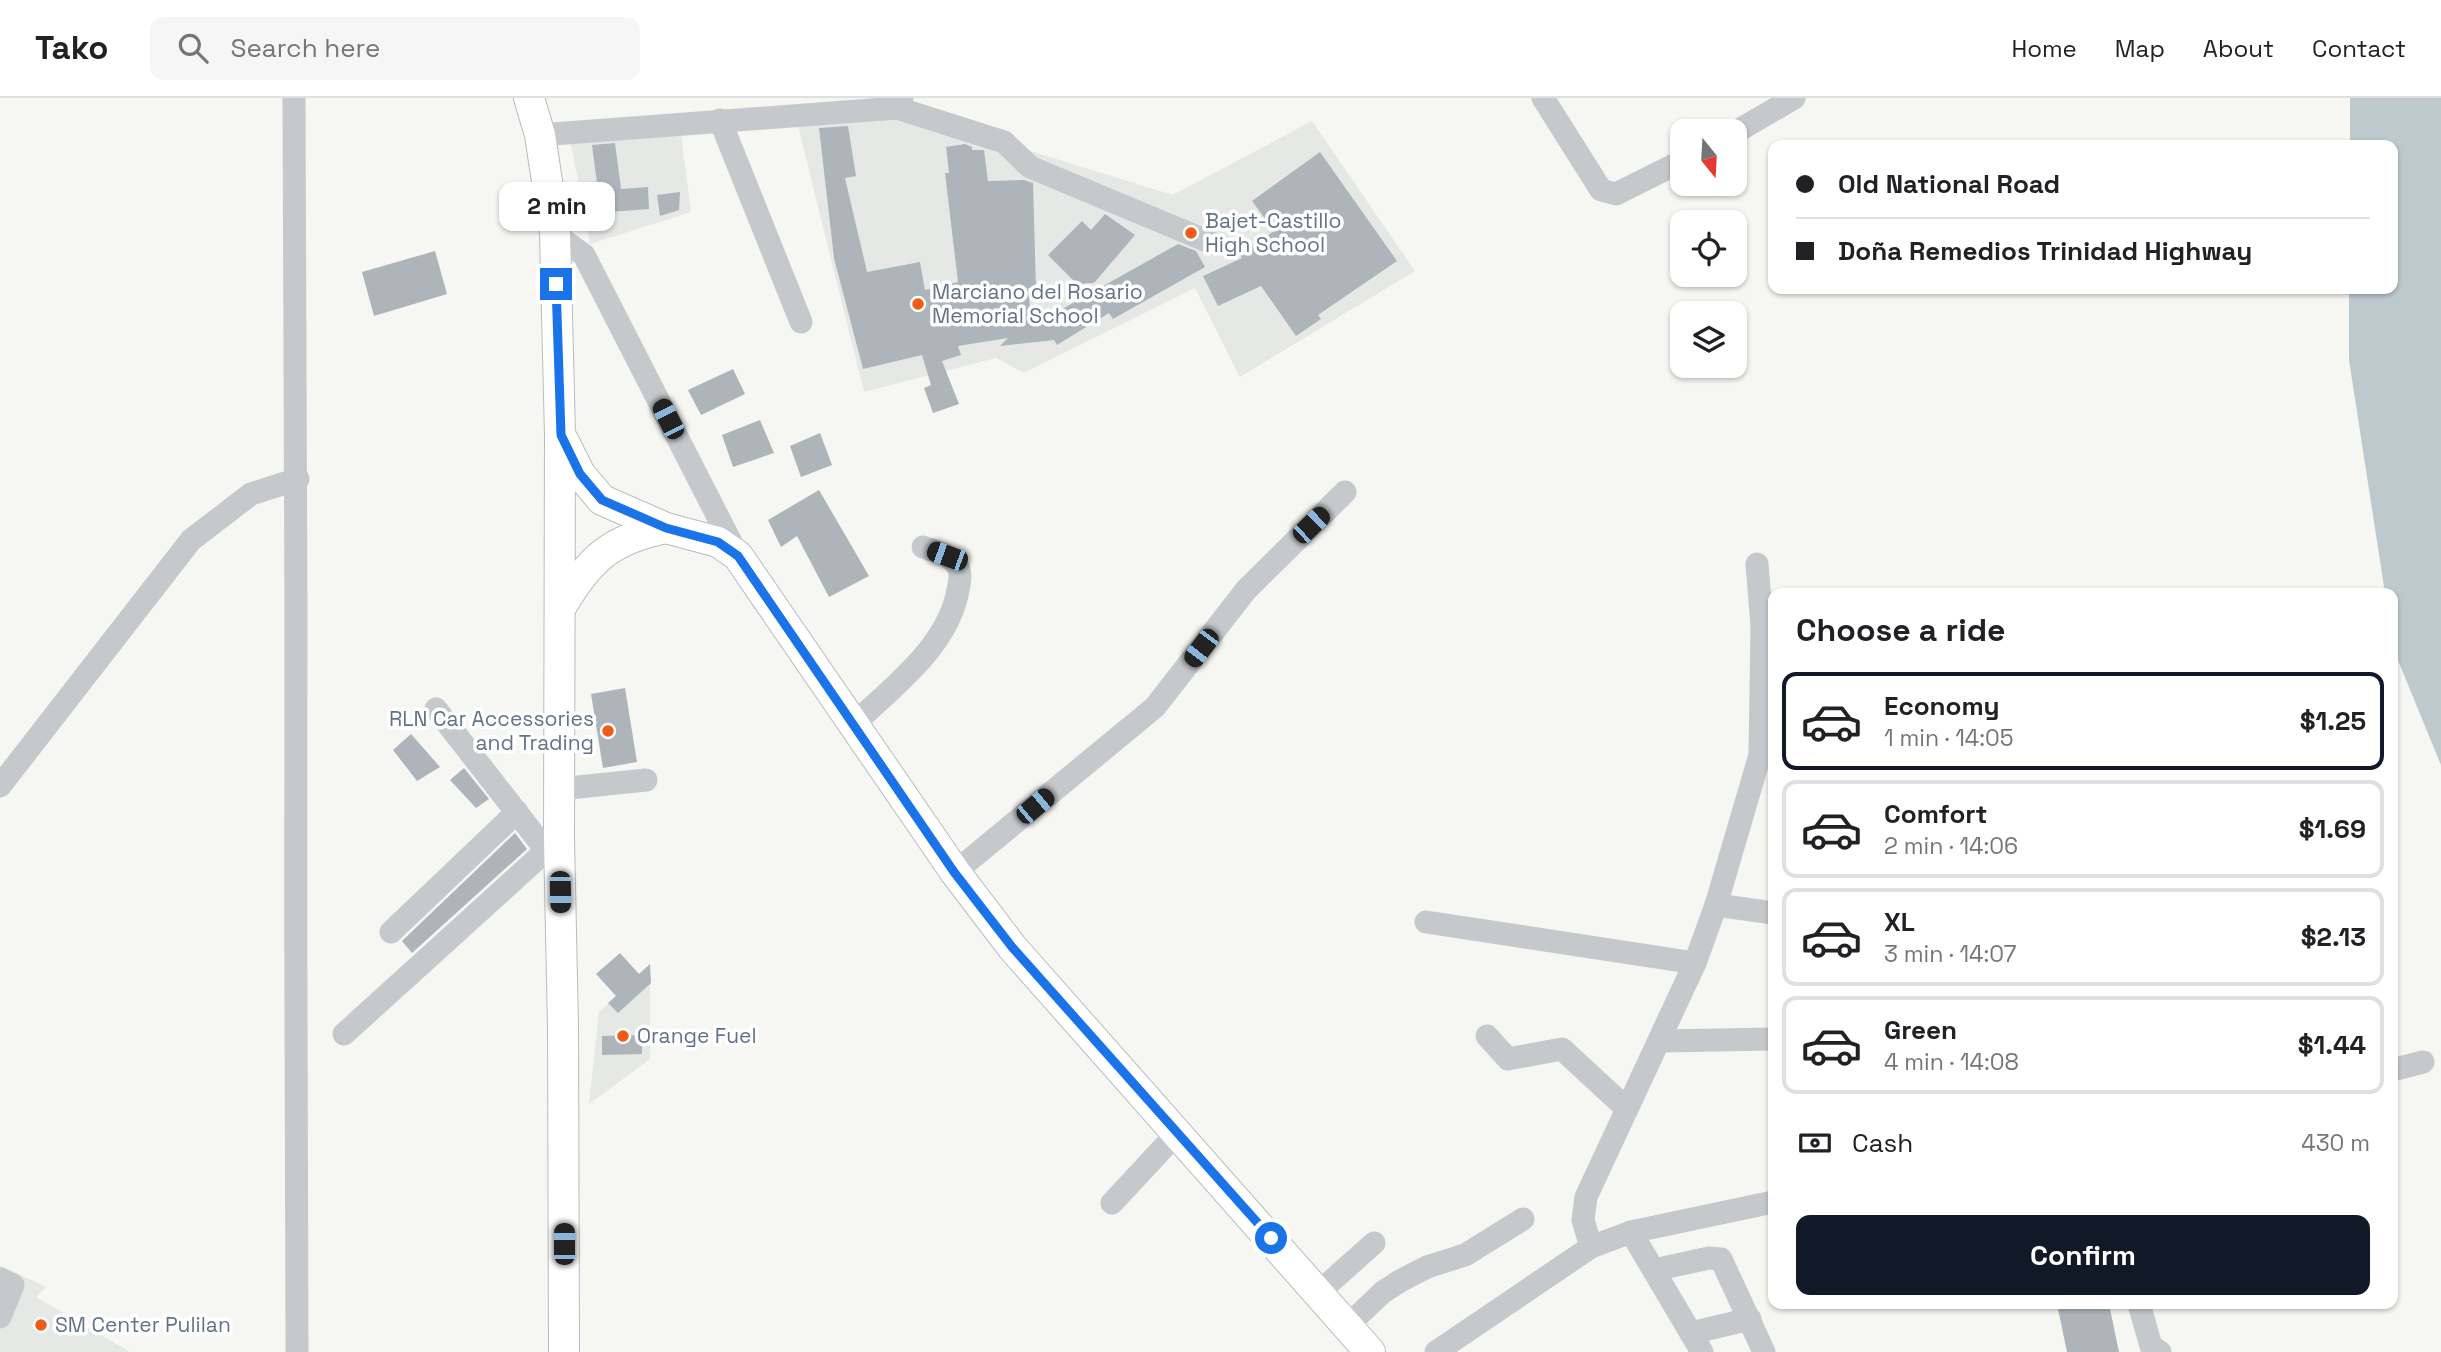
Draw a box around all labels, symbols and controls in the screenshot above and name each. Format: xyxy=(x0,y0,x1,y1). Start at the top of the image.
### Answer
search box xyxy=(150,17,640,80)
text: Tako xyxy=(35,27,108,69)
icon: search xyxy=(174,29,212,67)
text: Search here xyxy=(230,31,380,65)
text: Home xyxy=(2011,33,2077,64)
text: Map xyxy=(2115,33,2165,64)
text: About xyxy=(2203,33,2274,64)
text: Contact xyxy=(2312,33,2406,64)
north arrow xyxy=(1670,119,1746,196)
map controls xyxy=(1670,119,1747,378)
text: Old National Road xyxy=(1838,167,2060,201)
callout: 2 min xyxy=(498,183,614,232)
text: 2 min xyxy=(527,191,587,221)
place label: Bajet-Castillo High School xyxy=(1205,207,1341,258)
button: locate xyxy=(1670,210,1747,287)
marker: Bajet-Castillo High School xyxy=(1183,225,1199,241)
text: Doña Remedios Trinidad Highway xyxy=(1838,234,2252,268)
route end xyxy=(540,268,572,300)
place label: Marciano del Rosario Memorial School xyxy=(932,278,1143,329)
marker: Marciano del Rosario Memorial School xyxy=(910,296,926,312)
button: layers xyxy=(1670,301,1747,378)
car xyxy=(650,396,687,442)
car xyxy=(1289,503,1334,547)
car xyxy=(924,539,971,573)
text: Choose a ride xyxy=(1796,610,2006,650)
car xyxy=(1180,625,1223,671)
text: Economy xyxy=(1884,689,2000,723)
icon: car xyxy=(1800,690,1863,753)
text: $1.25 xyxy=(2300,704,2366,738)
place label: RLN Car Accessories and Trading xyxy=(389,705,594,756)
marker: RLN Car Accessories and Trading xyxy=(600,723,616,739)
text: 1 min · 14:05 xyxy=(1884,723,2014,753)
car xyxy=(1013,784,1058,828)
text: Comfort xyxy=(1884,797,1987,831)
icon: car xyxy=(1800,798,1863,861)
text: $1.69 xyxy=(2299,812,2366,846)
text: 2 min · 14:06 xyxy=(1884,831,2018,861)
car xyxy=(550,871,571,913)
text: XL xyxy=(1884,905,1915,939)
icon: car xyxy=(1800,906,1863,969)
text: $2.13 xyxy=(2301,920,2366,954)
text: 3 min · 14:07 xyxy=(1884,939,2017,969)
text: Green xyxy=(1884,1013,1957,1047)
icon: car xyxy=(1800,1014,1863,1077)
place label: Orange Fuel xyxy=(637,1022,757,1049)
marker: Orange Fuel xyxy=(615,1028,631,1044)
text: $1.44 xyxy=(2298,1028,2366,1062)
text: 4 min · 14:08 xyxy=(1884,1047,2019,1077)
icon: cash xyxy=(1796,1124,1834,1162)
text: Cash xyxy=(1852,1126,1913,1160)
text: 430 m xyxy=(2301,1128,2370,1158)
button: Confirm xyxy=(1796,1215,2370,1295)
route start xyxy=(1255,1222,1287,1254)
car xyxy=(554,1223,575,1265)
place label: SM Center Pulilan xyxy=(55,1311,231,1338)
marker: SM Center Pulilan xyxy=(33,1317,49,1333)

